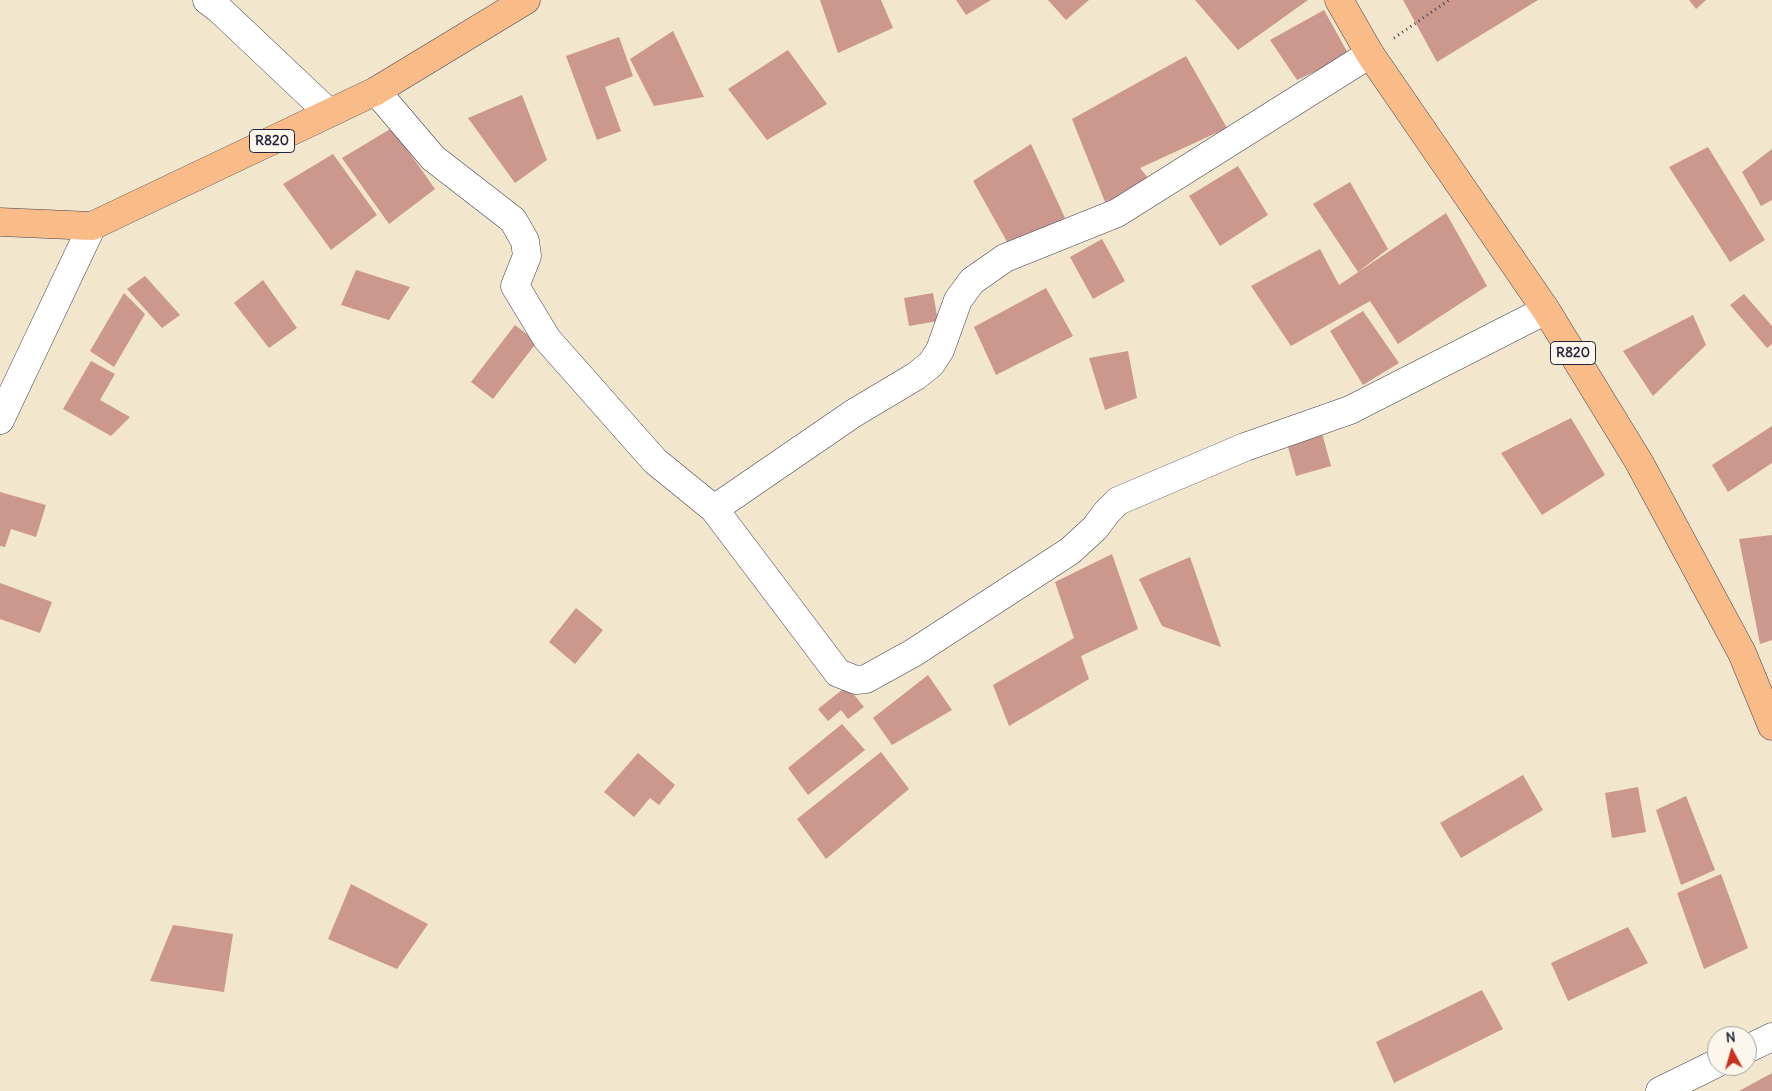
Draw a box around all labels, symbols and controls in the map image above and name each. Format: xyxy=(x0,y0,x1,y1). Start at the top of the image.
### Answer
road number: R820 xyxy=(250,130,294,152)
road number: R820 xyxy=(1550,342,1596,364)
north arrow xyxy=(1707,1026,1757,1076)
text: N xyxy=(1725,1028,1736,1047)

